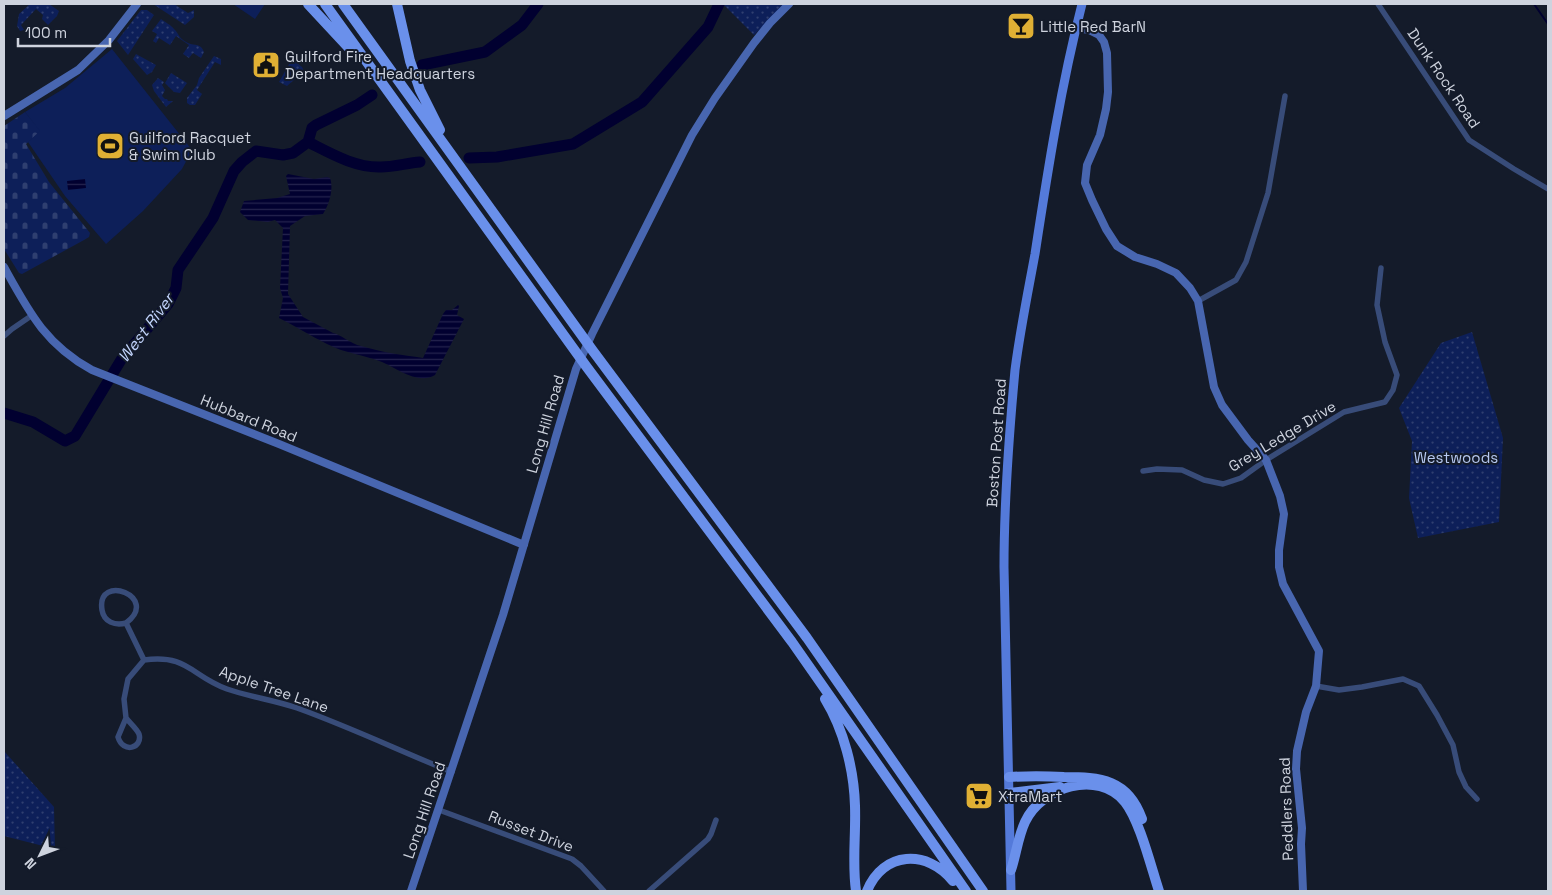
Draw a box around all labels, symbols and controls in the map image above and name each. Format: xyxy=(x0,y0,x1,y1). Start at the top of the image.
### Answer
bar icon: Little Red BarN xyxy=(1006,11,1036,41)
scale bar xyxy=(18,15,110,47)
place label: Little Red BarN xyxy=(1040,17,1146,36)
text: 100 m xyxy=(25,23,67,42)
street label: Dunk Rock Road xyxy=(1403,24,1485,132)
place label: Guilford Fire Department Headquarters xyxy=(285,47,475,83)
public building icon: Guilford Fire Department Headquarters xyxy=(251,50,281,80)
place label: Guilford Racquet & Swim Club xyxy=(129,128,251,164)
sports icon: Guilford Racquet & Swim Club xyxy=(95,131,125,161)
water label: West River xyxy=(113,288,180,367)
street label: Long Hill Road xyxy=(522,373,568,475)
street label: Boston Post Road xyxy=(982,378,1010,508)
street label: Hubbard Road xyxy=(198,390,300,446)
street label: Grey Ledge Drive xyxy=(1225,396,1339,476)
park label: Westwoods xyxy=(1414,448,1498,467)
street label: Apple Tree Lane xyxy=(217,661,331,717)
street label: Peddlers Road xyxy=(1275,757,1297,861)
street label: Long Hill Road xyxy=(398,759,450,861)
supermarket icon: XtraMart xyxy=(964,781,994,811)
place label: XtraMart xyxy=(998,787,1062,806)
street label: Russet Drive xyxy=(486,806,576,856)
north arrow xyxy=(15,830,65,880)
text: N xyxy=(21,854,40,873)

